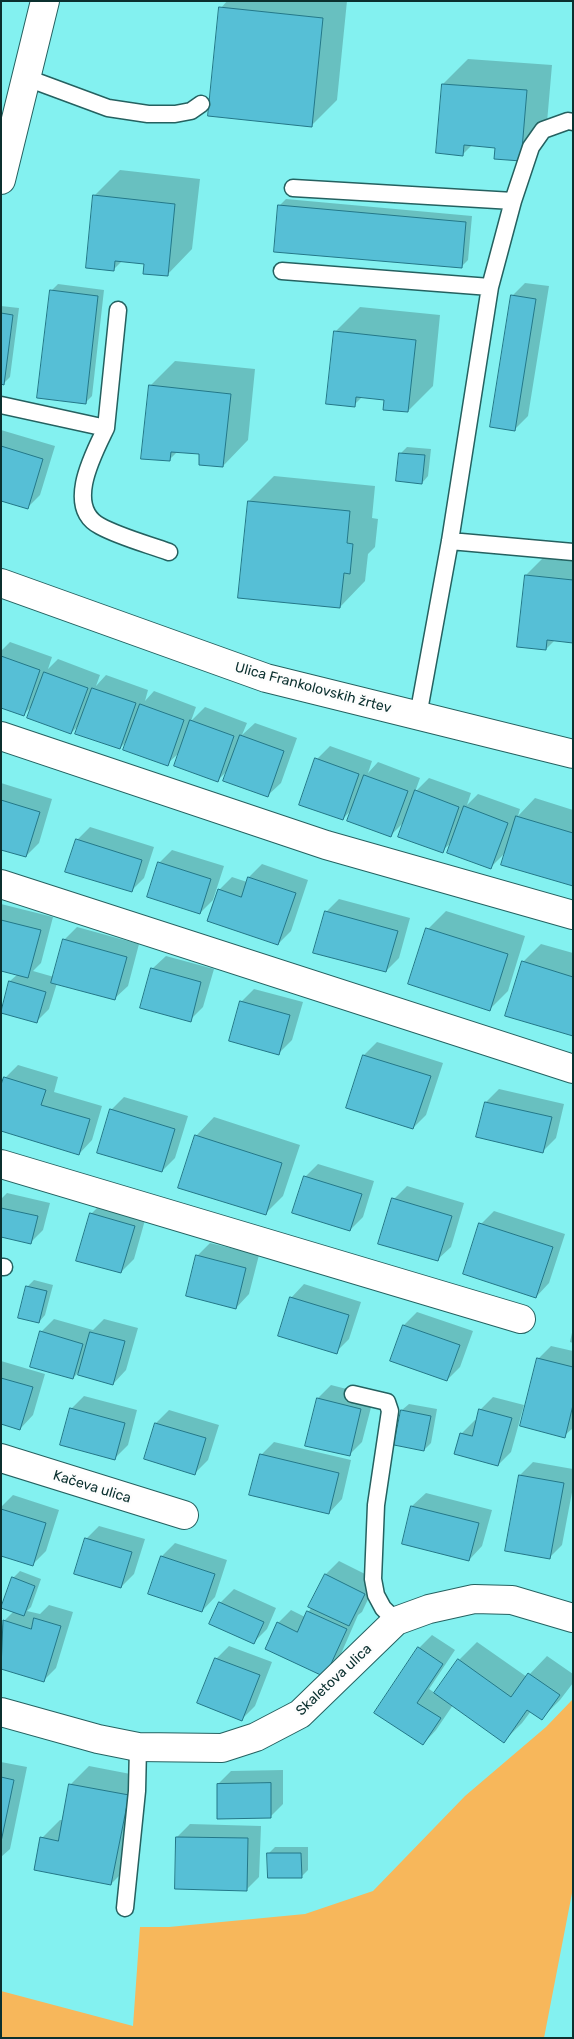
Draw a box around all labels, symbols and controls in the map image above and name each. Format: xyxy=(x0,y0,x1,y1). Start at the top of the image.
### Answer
street label: Ulica Frankolovskih žrtev xyxy=(233,659,393,717)
street label: Kačeva ulica xyxy=(51,1467,133,1507)
street label: Skaletova ulica xyxy=(293,1641,375,1719)

